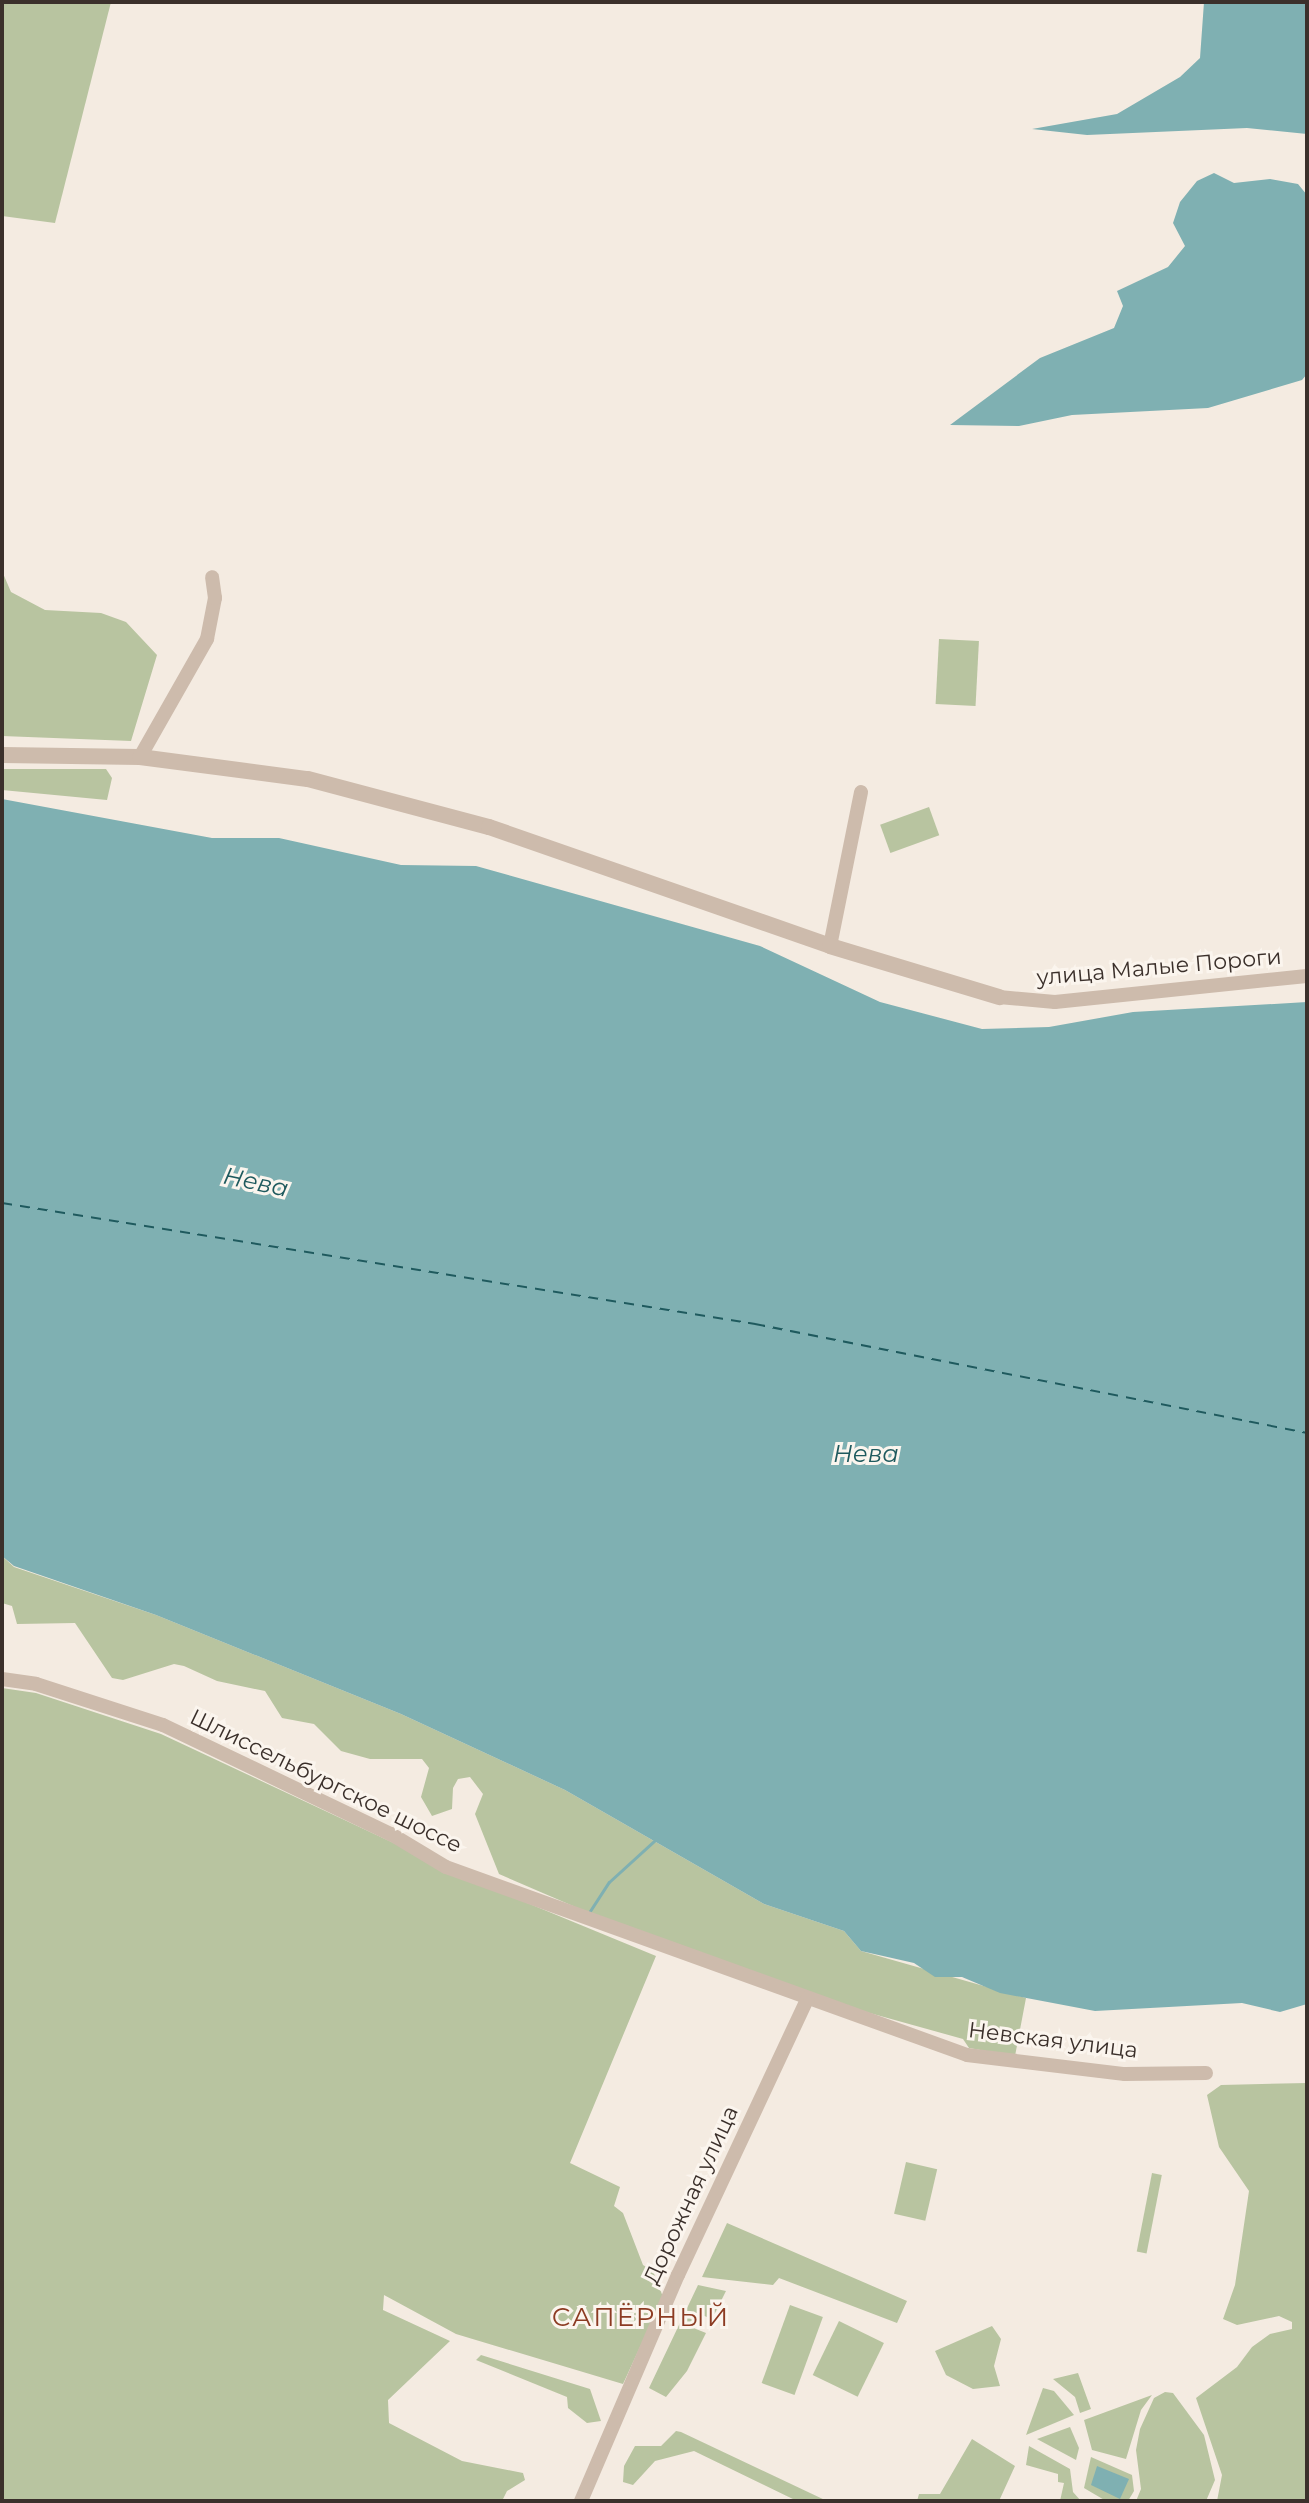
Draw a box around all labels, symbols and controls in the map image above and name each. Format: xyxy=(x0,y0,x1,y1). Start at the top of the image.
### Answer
street label: улица Малые Пороги xyxy=(1035,943,1283,991)
water label: Нева xyxy=(221,1161,291,1203)
water label: Нева xyxy=(833,1440,899,1468)
street label: Шлиссельбургское шоссе xyxy=(186,1704,466,1858)
street label: Невская улица xyxy=(967,2017,1139,2063)
street label: Дорожная улица xyxy=(638,2102,744,2288)
district label: САПЁРНЫЙ xyxy=(552,2302,730,2334)

